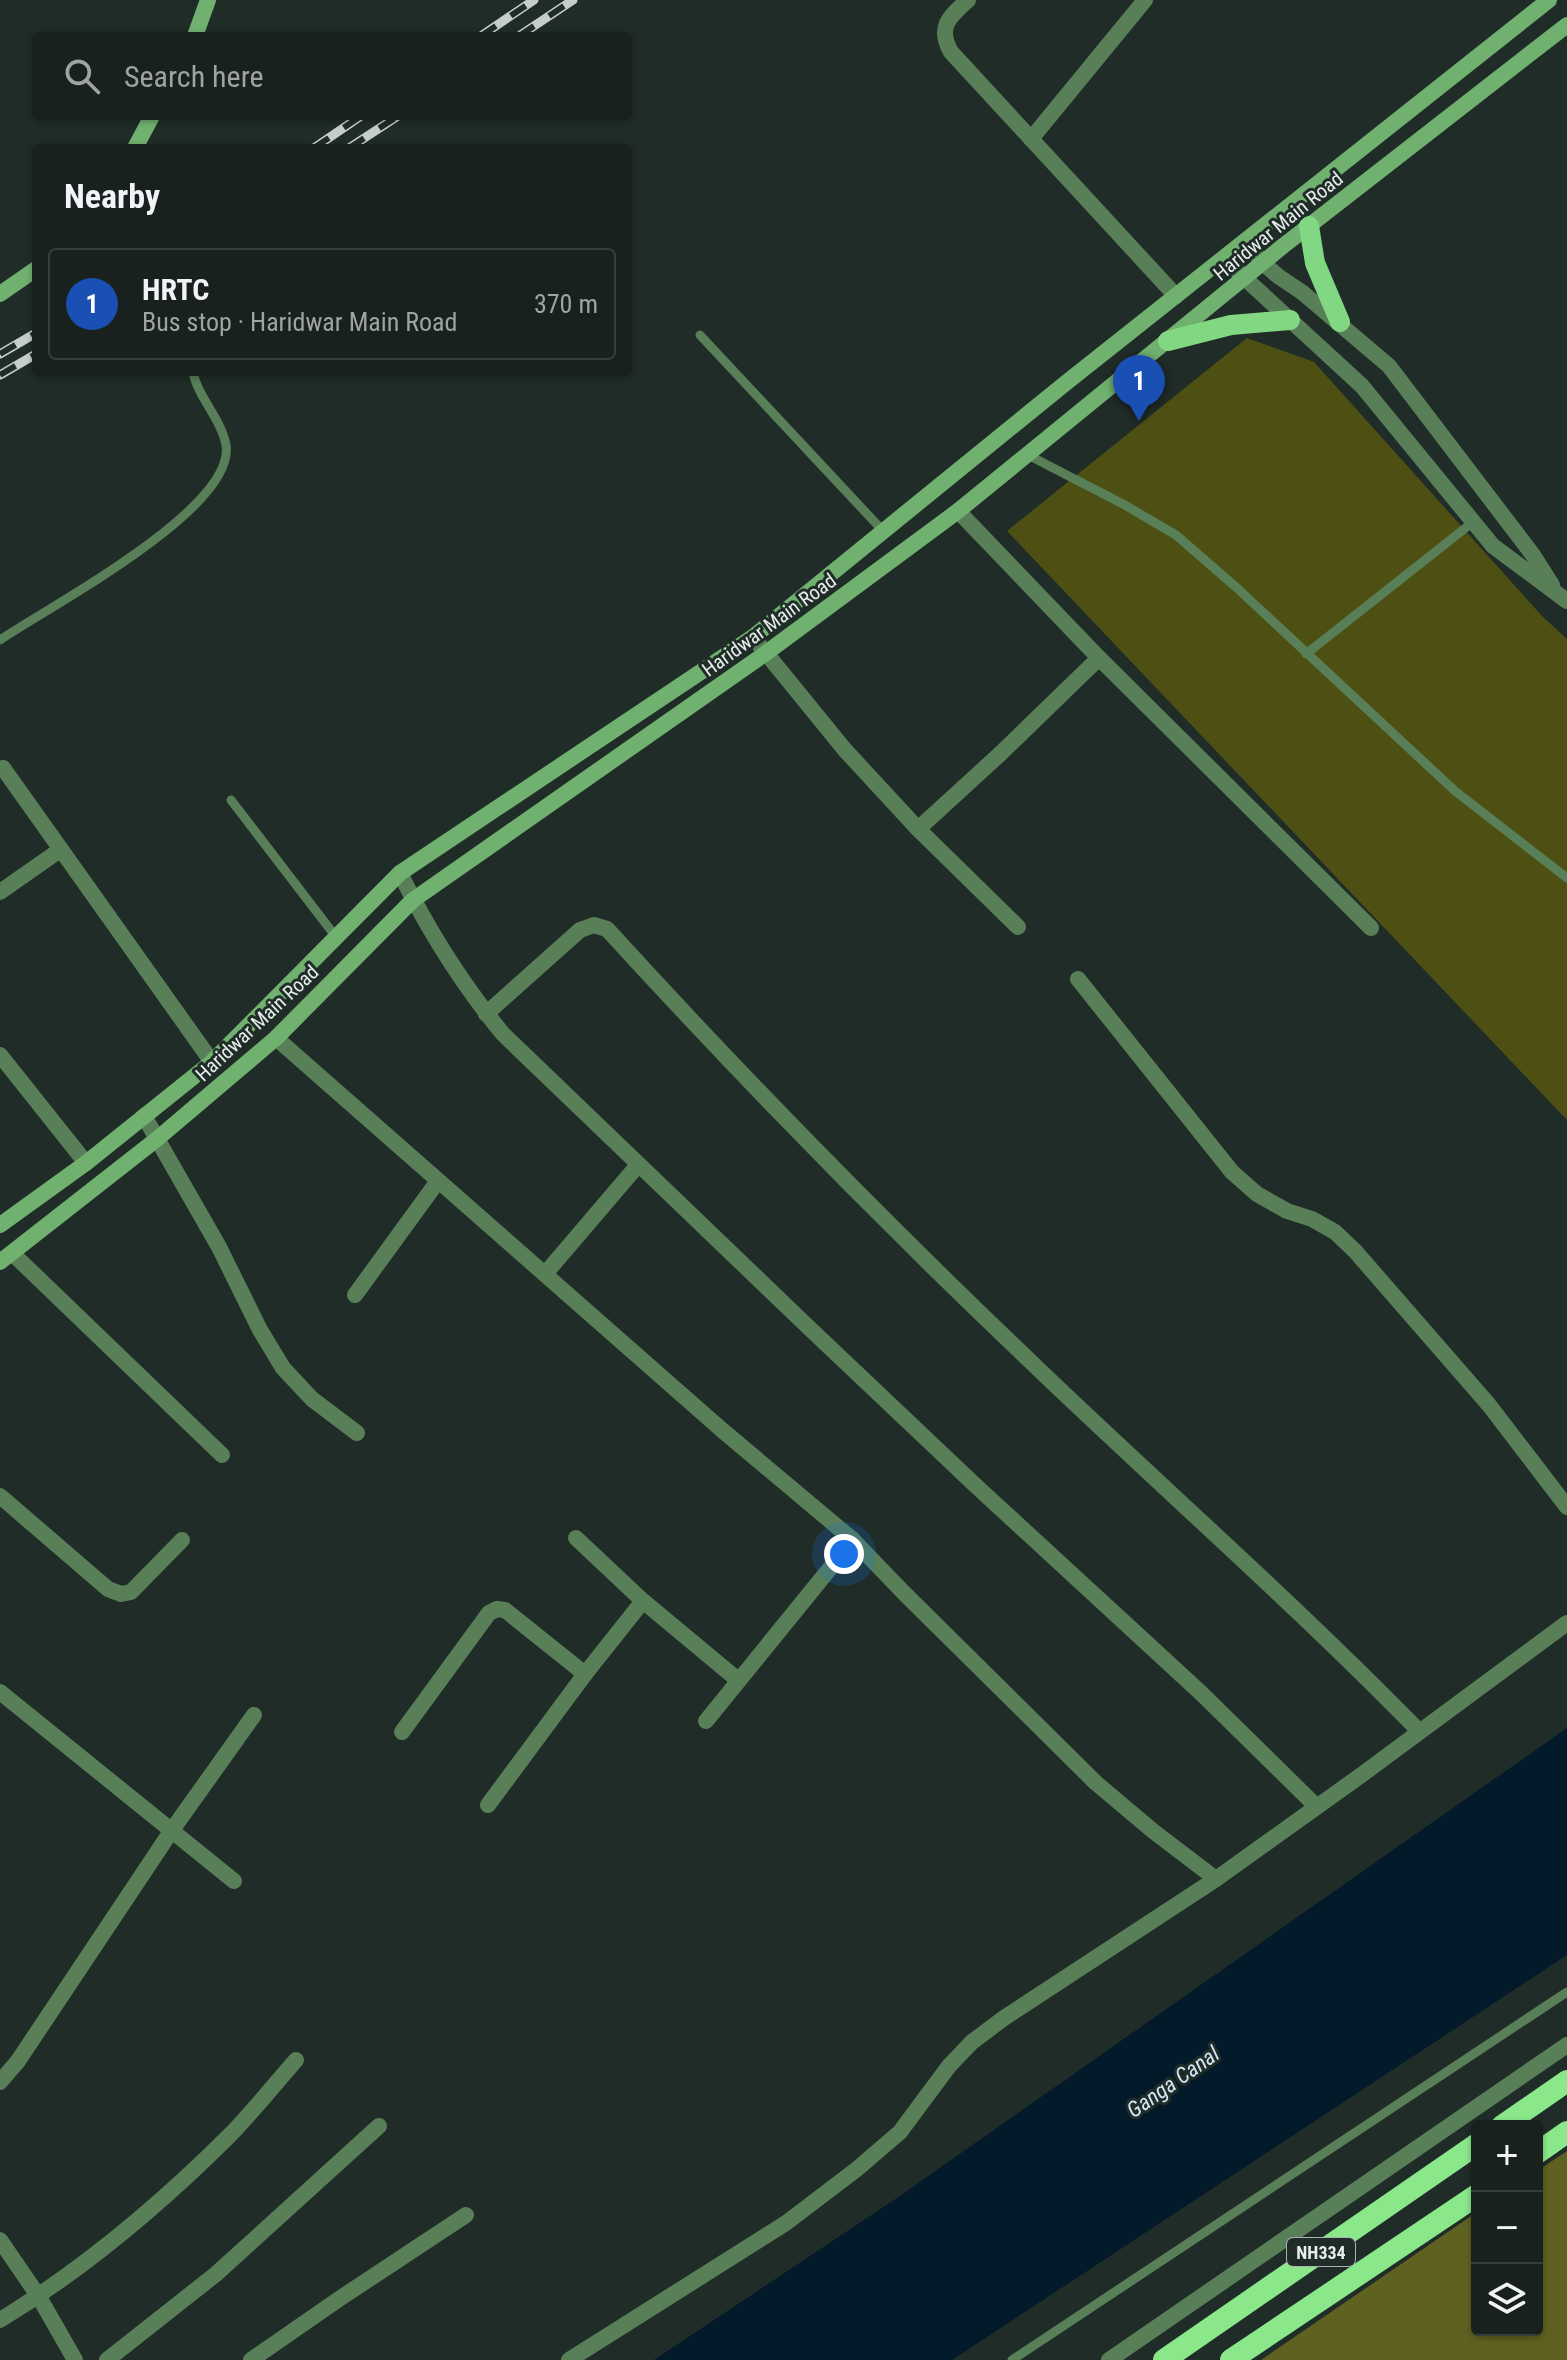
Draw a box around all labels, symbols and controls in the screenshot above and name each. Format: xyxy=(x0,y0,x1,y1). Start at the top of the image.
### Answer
search box xyxy=(32,32,632,120)
icon: search xyxy=(60,54,104,98)
text: Search here xyxy=(124,59,264,94)
street label: Haridwar Main Road xyxy=(1208,166,1348,286)
text: Nearby xyxy=(64,176,160,216)
text: HRTC xyxy=(142,272,209,307)
text: 1 xyxy=(85,289,99,319)
text: 370 m xyxy=(534,289,598,319)
text: Bus stop · Haridwar Main Road xyxy=(142,307,457,337)
pin: 1 xyxy=(1113,355,1165,421)
street label: Haridwar Main Road xyxy=(697,568,841,682)
street label: Haridwar Main Road xyxy=(190,960,324,1086)
your location xyxy=(824,1534,864,1574)
water label: Ganga Canal xyxy=(1122,2041,1225,2123)
map controls xyxy=(1471,2120,1543,2336)
button: + xyxy=(1471,2120,1543,2192)
button: − xyxy=(1471,2192,1543,2264)
road number: NH334 xyxy=(1287,2238,1355,2266)
button: layers xyxy=(1471,2264,1543,2336)

